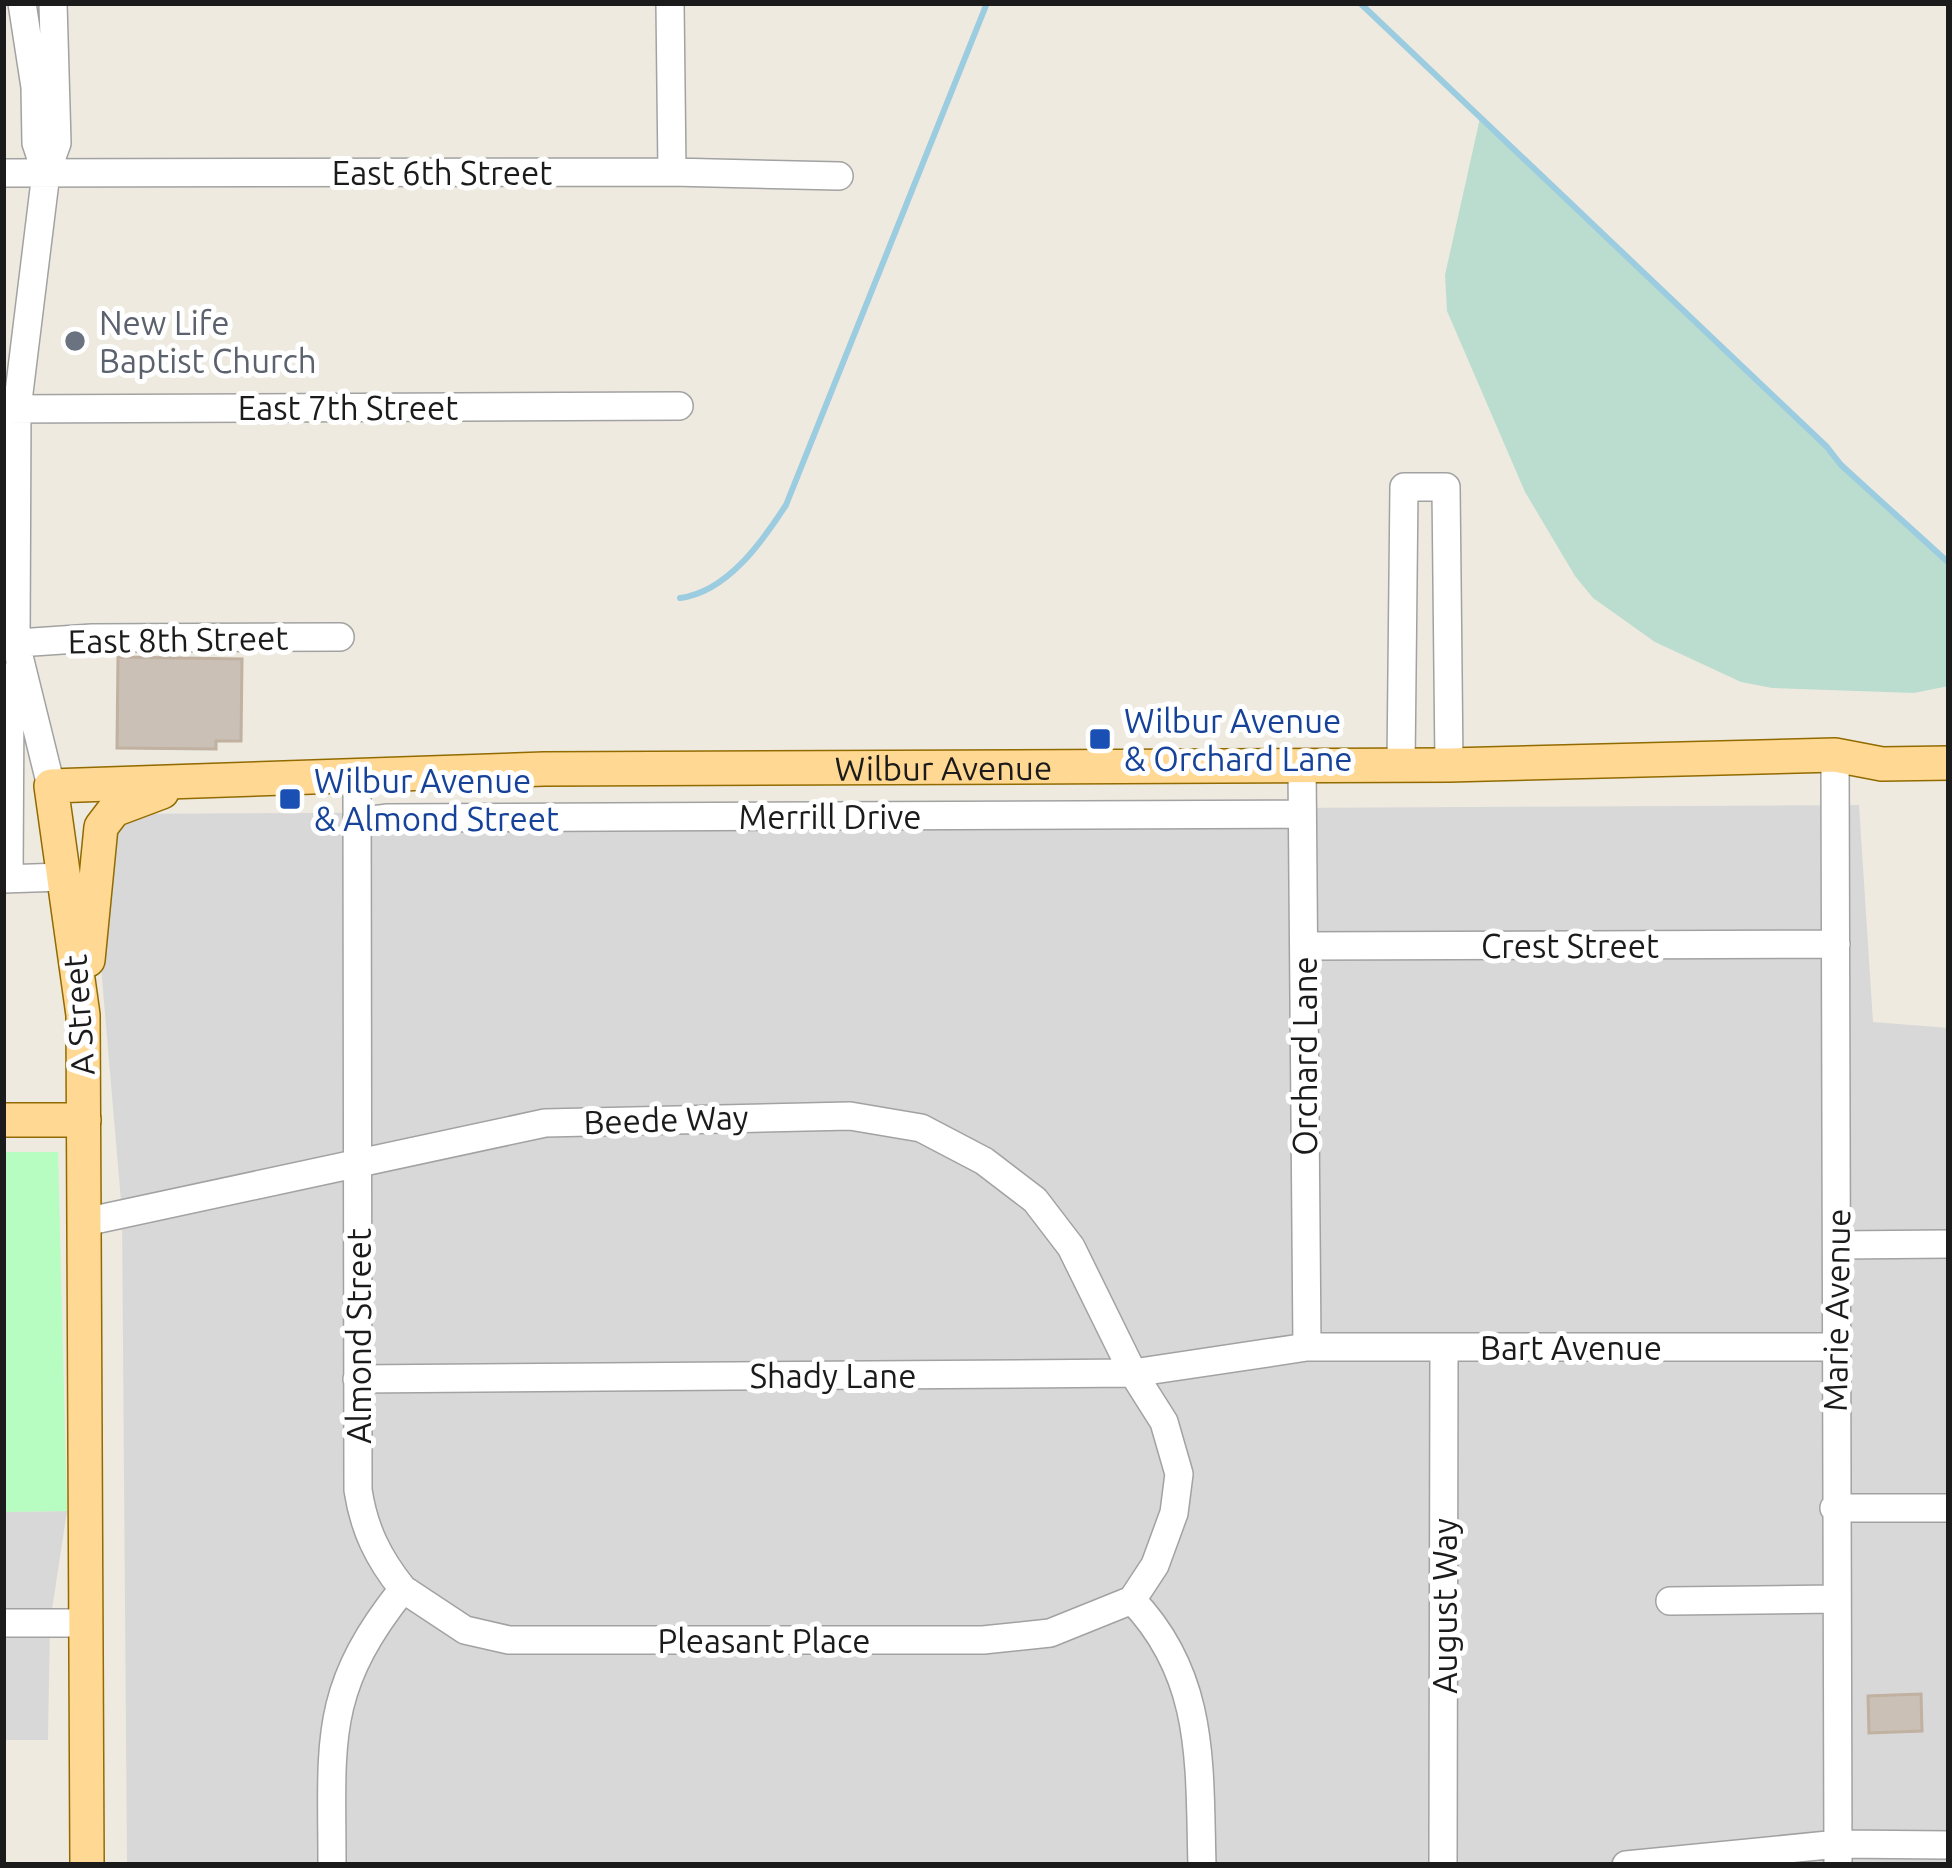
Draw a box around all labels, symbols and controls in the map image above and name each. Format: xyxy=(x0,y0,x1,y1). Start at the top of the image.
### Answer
street label: East 6th Street xyxy=(332,154,552,191)
place label: New Life Baptist Church xyxy=(99,304,317,379)
marker: New Life Baptist Church xyxy=(62,328,88,354)
street label: East 7th Street xyxy=(238,389,458,426)
street label: East 8th Street xyxy=(67,619,289,659)
place label: Wilbur Avenue & Orchard Lane xyxy=(1124,702,1353,777)
marker: Wilbur Avenue & Orchard Lane xyxy=(1087,726,1113,752)
street label: Wilbur Avenue xyxy=(835,748,1052,786)
place label: Wilbur Avenue & Almond Street xyxy=(314,762,559,837)
marker: Wilbur Avenue & Almond Street xyxy=(277,786,303,812)
street label: Merrill Drive xyxy=(739,798,921,835)
street label: Crest Street xyxy=(1481,927,1659,964)
street label: A Street xyxy=(55,953,101,1077)
street label: Orchard Lane xyxy=(1286,956,1323,1156)
street label: Beede Way xyxy=(583,1098,749,1140)
street label: Marie Avenue xyxy=(1816,1208,1856,1412)
street label: Almond Street xyxy=(340,1228,377,1444)
street label: Bart Avenue xyxy=(1480,1329,1662,1366)
street label: Shady Lane xyxy=(750,1357,916,1394)
street label: August Way xyxy=(1426,1518,1463,1694)
street label: Pleasant Place xyxy=(657,1622,871,1659)

